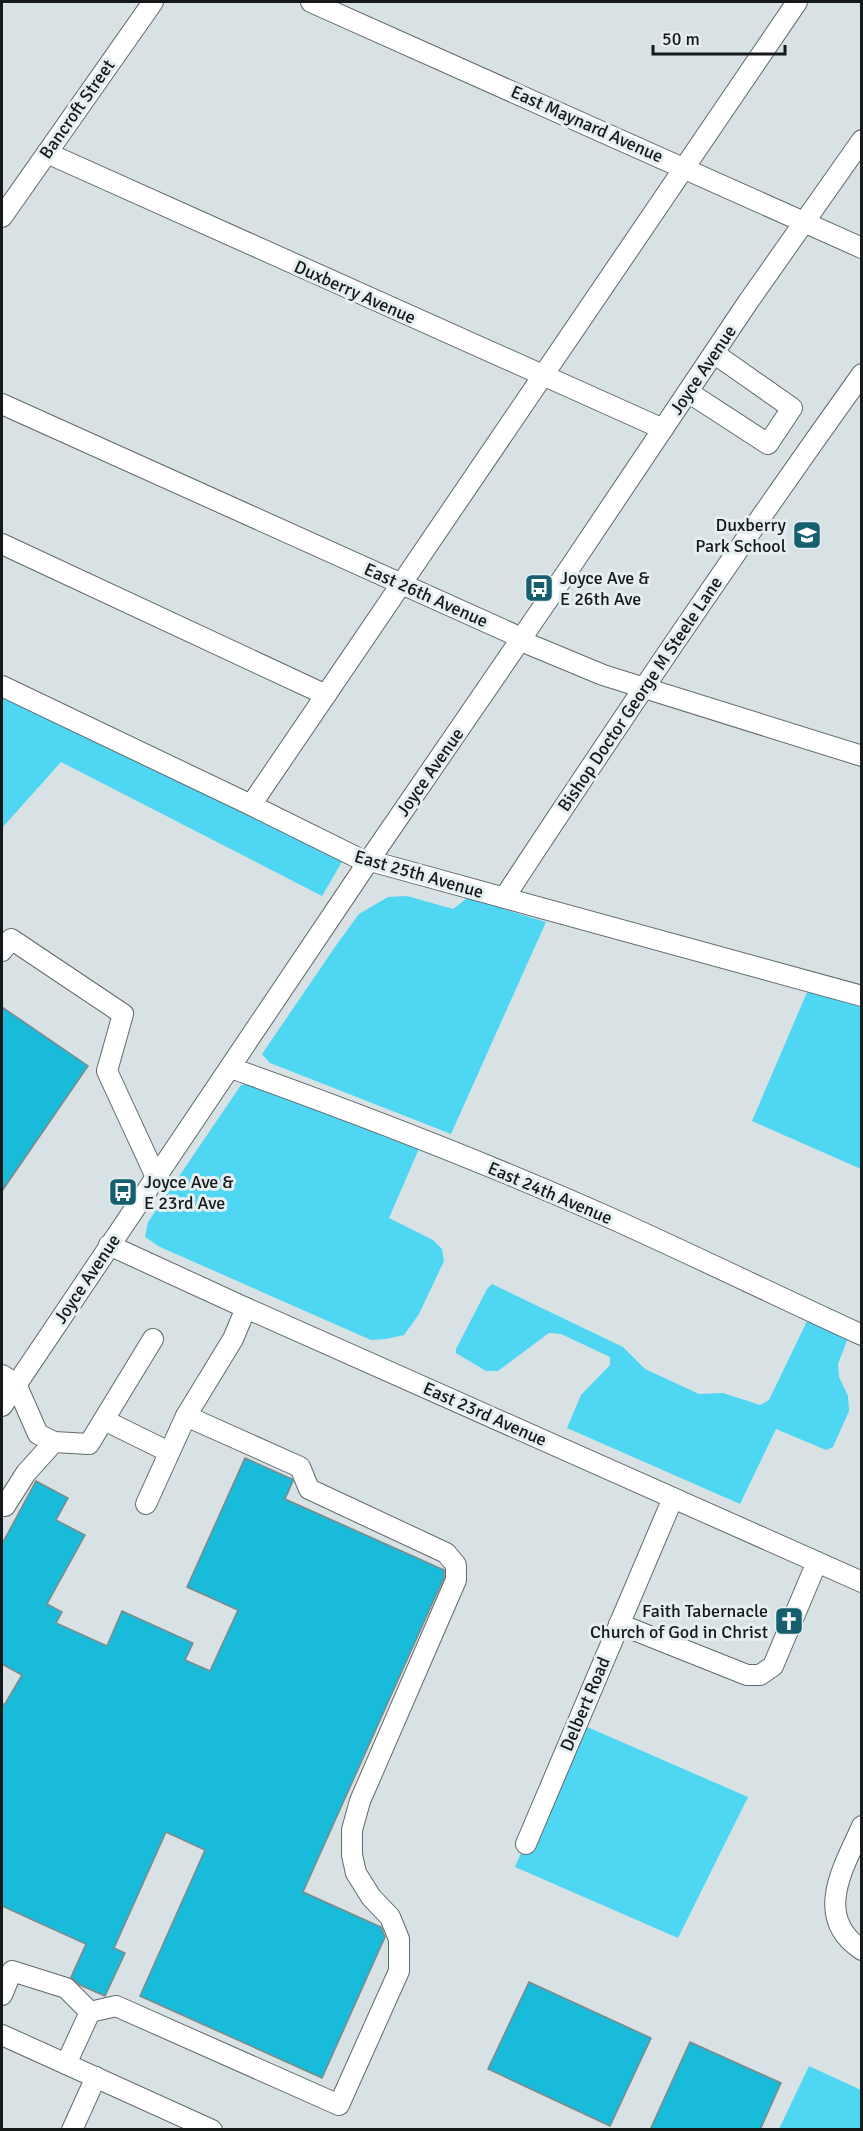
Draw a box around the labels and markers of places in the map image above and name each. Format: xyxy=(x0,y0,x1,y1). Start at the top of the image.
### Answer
place label: Duxberry Park School xyxy=(695,514,787,557)
school or university icon: Duxberry Park School xyxy=(791,519,823,551)
place label: Joyce Ave & E 26th Ave xyxy=(560,567,650,610)
bus stop icon: Joyce Ave & E 26th Ave xyxy=(523,572,555,604)
place label: Joyce Ave & E 23rd Ave xyxy=(144,1171,234,1214)
bus stop icon: Joyce Ave & E 23rd Ave xyxy=(107,1176,139,1208)
place label: Faith Tabernacle Church of God in Christ xyxy=(590,1600,768,1643)
church icon: Faith Tabernacle Church of God in Christ xyxy=(773,1605,805,1637)

